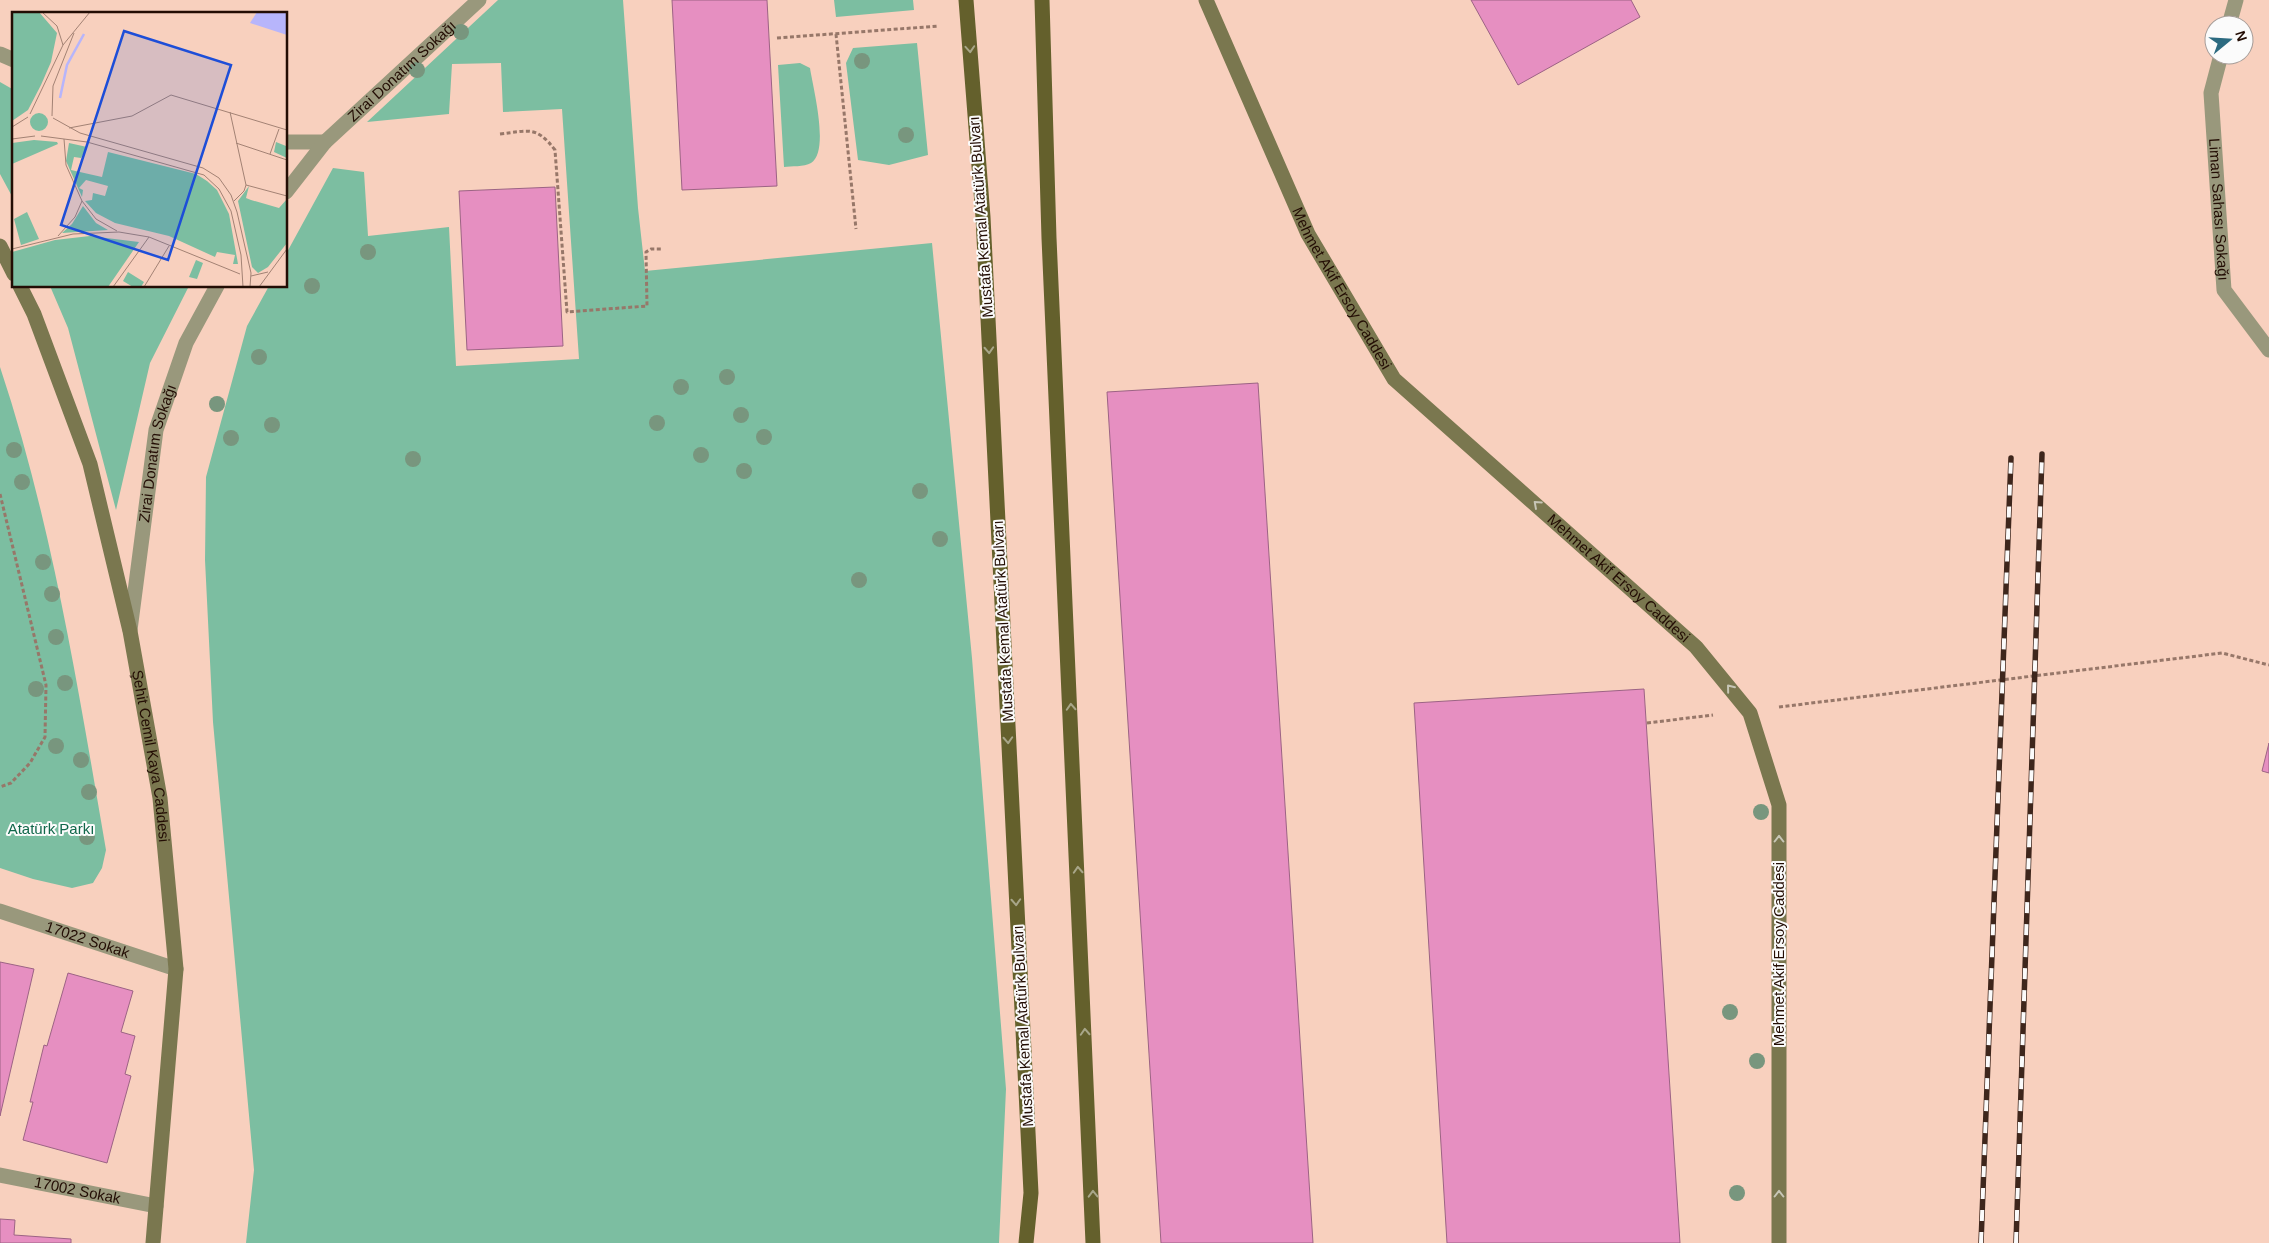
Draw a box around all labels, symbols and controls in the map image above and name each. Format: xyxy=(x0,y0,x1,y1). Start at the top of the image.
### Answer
inset map xyxy=(12,12,288,288)
north arrow xyxy=(2204,15,2254,65)
street label: Zirai Donatım Sokağı xyxy=(344,17,459,125)
text: N xyxy=(2232,29,2251,43)
one-way arrow xyxy=(964,45,975,53)
street label: Mustafa Kemal Atatürk Bulvarı xyxy=(965,116,996,318)
street label: Liman Sahası Sokağı xyxy=(2206,138,2232,281)
street label: Mehmet Akif Ersoy Caddesi xyxy=(1289,204,1395,372)
one-way arrow xyxy=(984,347,995,355)
street label: Zirai Donatım Sokağı xyxy=(135,382,179,523)
one-way arrow xyxy=(1534,501,1543,510)
street label: Mehmet Akif Ersoy Caddesi xyxy=(1544,510,1693,645)
street label: Mustafa Kemal Atatürk Bulvarı xyxy=(989,520,1016,722)
street label: Şehit Cemil Kaya Caddesi xyxy=(129,668,173,843)
one-way arrow xyxy=(1727,685,1736,694)
one-way arrow xyxy=(1065,703,1076,711)
one-way arrow xyxy=(1003,736,1014,744)
park label: Atatürk Parkı xyxy=(8,820,94,837)
one-way arrow xyxy=(1774,835,1784,843)
street label: Mehmet Akif Ersoy Caddesi xyxy=(1770,862,1787,1046)
one-way arrow xyxy=(1073,865,1083,873)
one-way arrow xyxy=(1011,899,1022,907)
street label: 17022 Sokak xyxy=(43,918,132,961)
street label: Mustafa Kemal Atatürk Bulvarı xyxy=(1009,925,1036,1127)
one-way arrow xyxy=(1080,1028,1091,1036)
street label: 17002 Sokak xyxy=(33,1173,123,1207)
one-way arrow xyxy=(1087,1190,1098,1198)
one-way arrow xyxy=(1774,1190,1784,1198)

